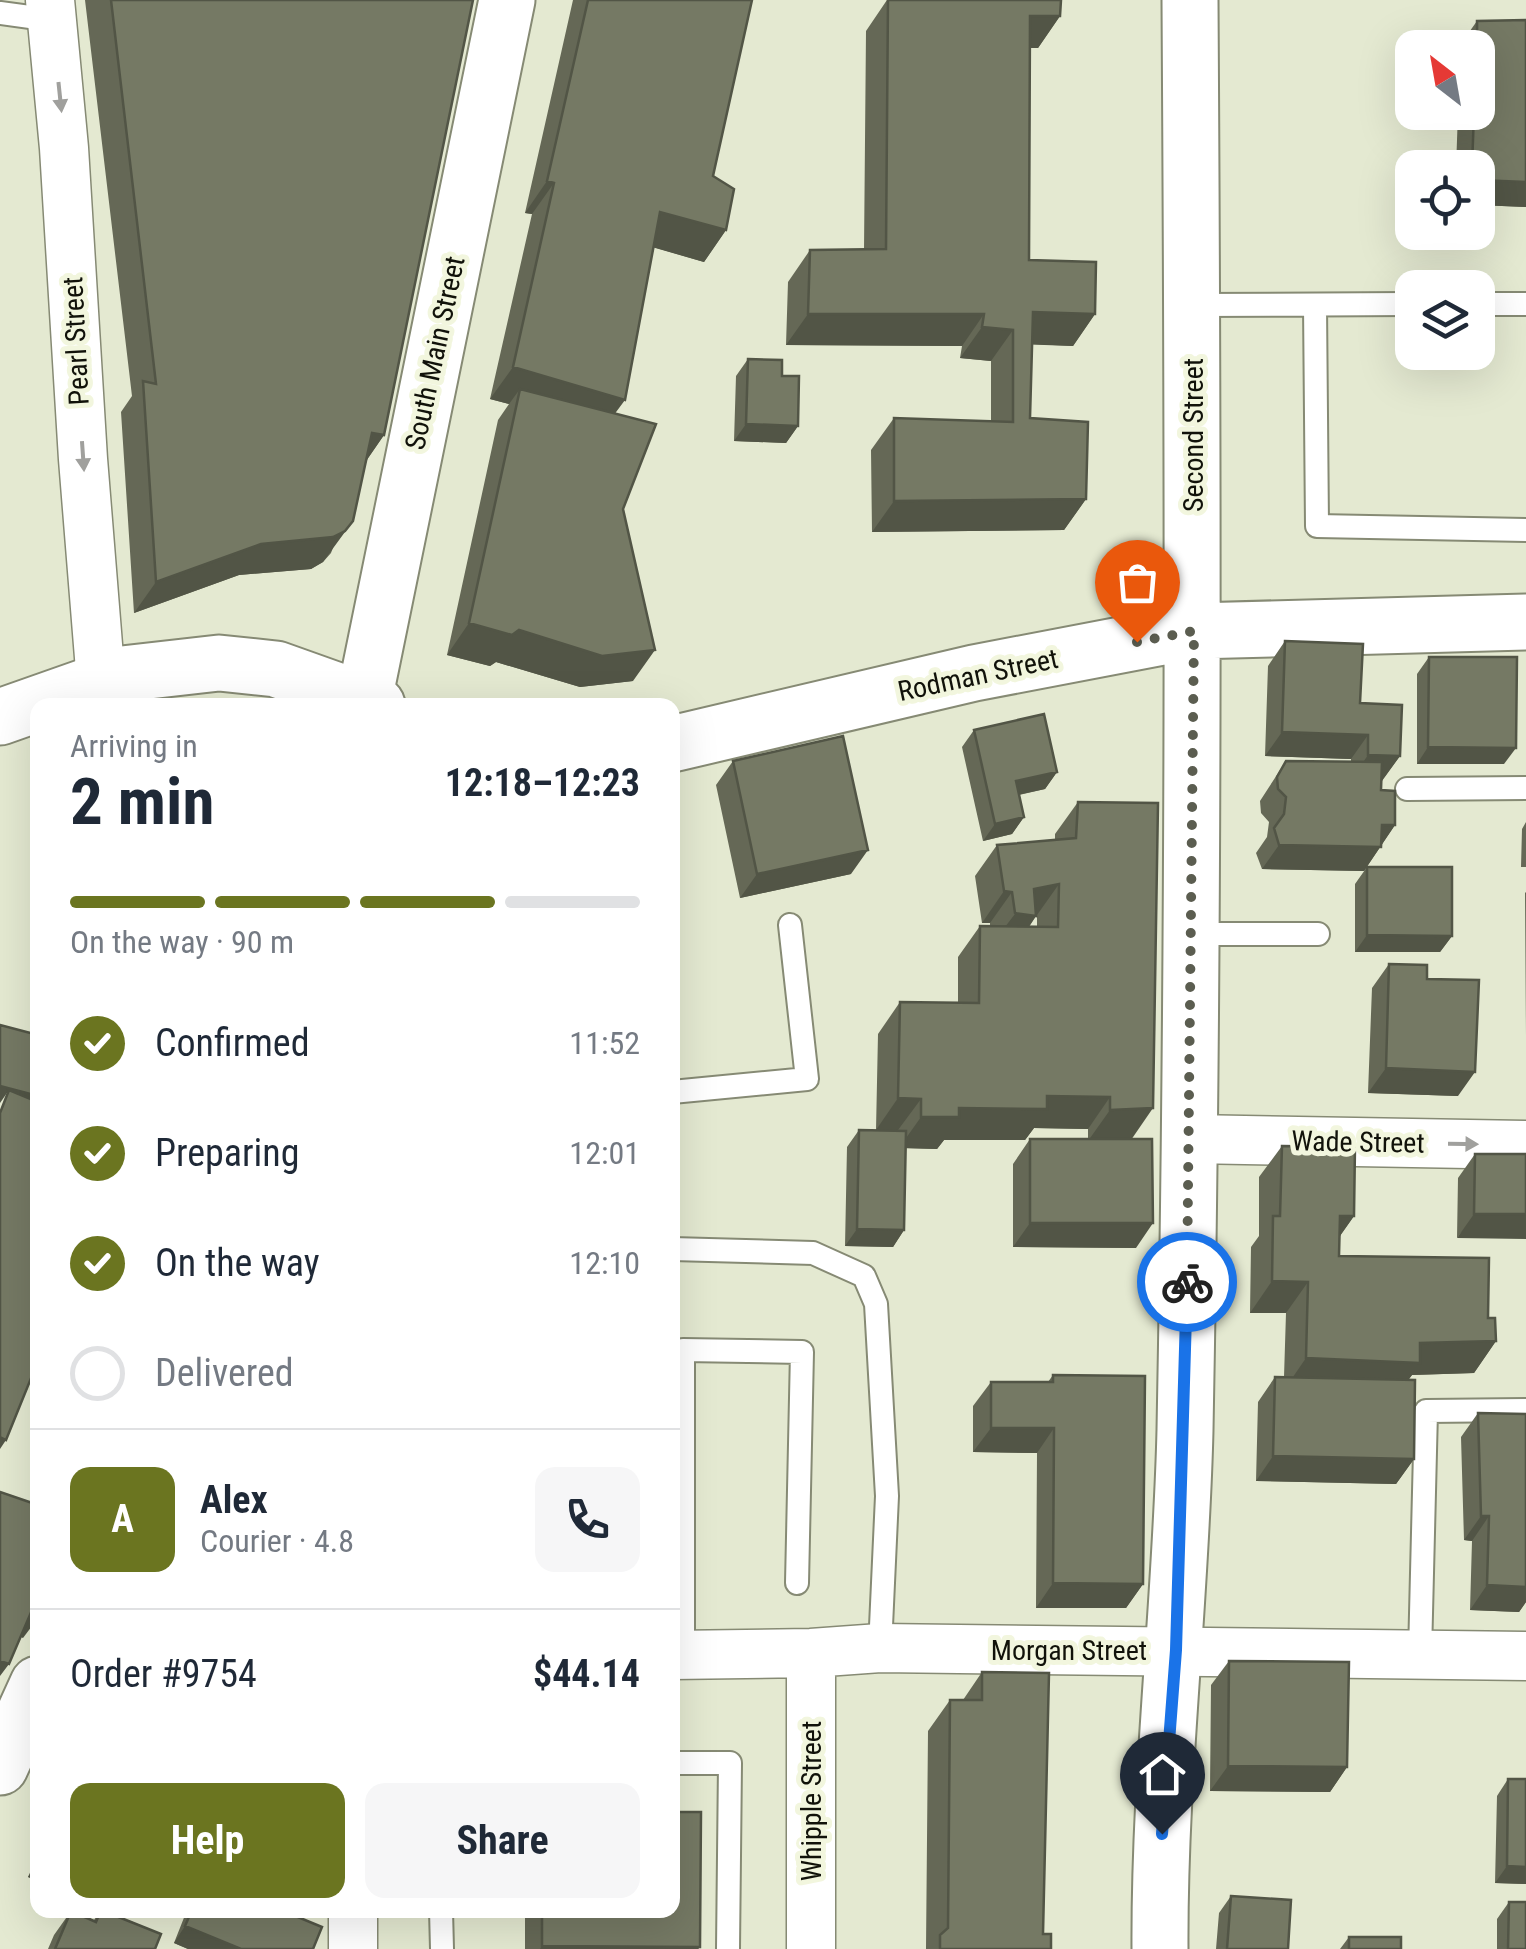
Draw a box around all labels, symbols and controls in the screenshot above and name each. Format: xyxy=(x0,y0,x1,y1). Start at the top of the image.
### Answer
north arrow xyxy=(1395,30,1495,130)
map controls xyxy=(1395,30,1495,370)
one-way arrow xyxy=(52,82,68,113)
button: locate xyxy=(1395,150,1495,250)
street label: South Main Street xyxy=(398,253,472,453)
button: layers xyxy=(1395,270,1495,370)
street label: Pearl Street xyxy=(56,276,96,406)
street label: Second Street xyxy=(1177,358,1210,512)
one-way arrow xyxy=(75,441,91,473)
pin xyxy=(1095,540,1180,643)
icon: bag xyxy=(1110,555,1165,610)
street label: Rodman Street xyxy=(895,642,1061,708)
text: Arriving in xyxy=(70,727,198,765)
text: 12:18–12:23 xyxy=(445,761,640,805)
text: 2 min xyxy=(70,764,214,840)
text: On the way · 90 m xyxy=(70,923,294,961)
icon: check xyxy=(70,1016,125,1071)
text: Confirmed xyxy=(155,1021,310,1065)
text: 11:52 xyxy=(569,1024,640,1062)
street label: Wade Street xyxy=(1291,1124,1425,1160)
icon: check xyxy=(70,1126,125,1181)
text: Preparing xyxy=(155,1131,300,1175)
text: 12:01 xyxy=(569,1134,640,1172)
one-way arrow xyxy=(1447,1136,1479,1152)
courier xyxy=(1137,1232,1237,1332)
icon: check xyxy=(70,1236,125,1291)
text: On the way xyxy=(155,1241,320,1285)
text: 12:10 xyxy=(569,1244,640,1282)
icon: bike xyxy=(1160,1255,1215,1310)
text: Delivered xyxy=(155,1351,294,1395)
button: phone xyxy=(535,1467,640,1572)
text: Alex xyxy=(200,1478,268,1522)
text: A xyxy=(111,1497,134,1541)
text: Courier · 4.8 xyxy=(200,1522,354,1560)
street label: Morgan Street xyxy=(991,1634,1147,1667)
text: Order #9754 xyxy=(70,1652,257,1696)
text: $44.14 xyxy=(533,1652,640,1696)
street label: Whipple Street xyxy=(795,1721,828,1881)
pin xyxy=(1120,1732,1205,1835)
icon: home xyxy=(1135,1747,1190,1802)
button: Help xyxy=(70,1783,345,1898)
button: Share xyxy=(365,1783,640,1898)

